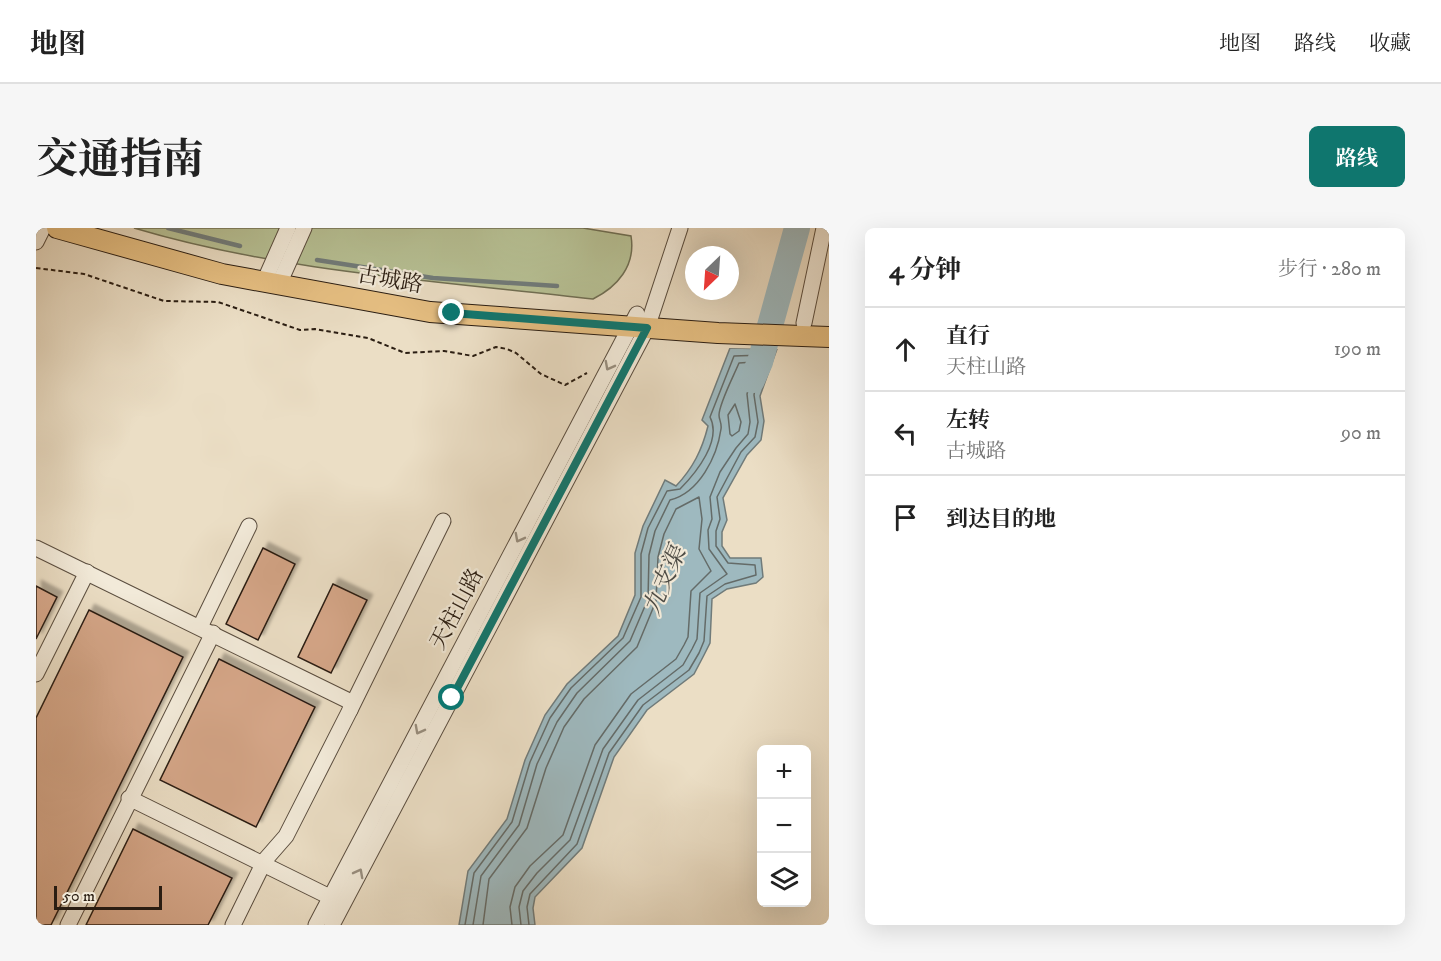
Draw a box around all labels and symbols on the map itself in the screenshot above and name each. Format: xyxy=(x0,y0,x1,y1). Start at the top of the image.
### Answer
north arrow xyxy=(685,246,739,300)
street label: 古城路 xyxy=(355,261,425,299)
route end xyxy=(438,299,464,325)
one-way arrow xyxy=(605,359,617,370)
one-way arrow xyxy=(515,532,526,543)
water label: 九支渠 xyxy=(637,539,694,620)
street label: 天柱山路 xyxy=(424,564,490,654)
route start xyxy=(438,684,464,710)
one-way arrow xyxy=(415,723,426,734)
one-way arrow xyxy=(352,869,363,880)
scale bar xyxy=(54,883,162,910)

